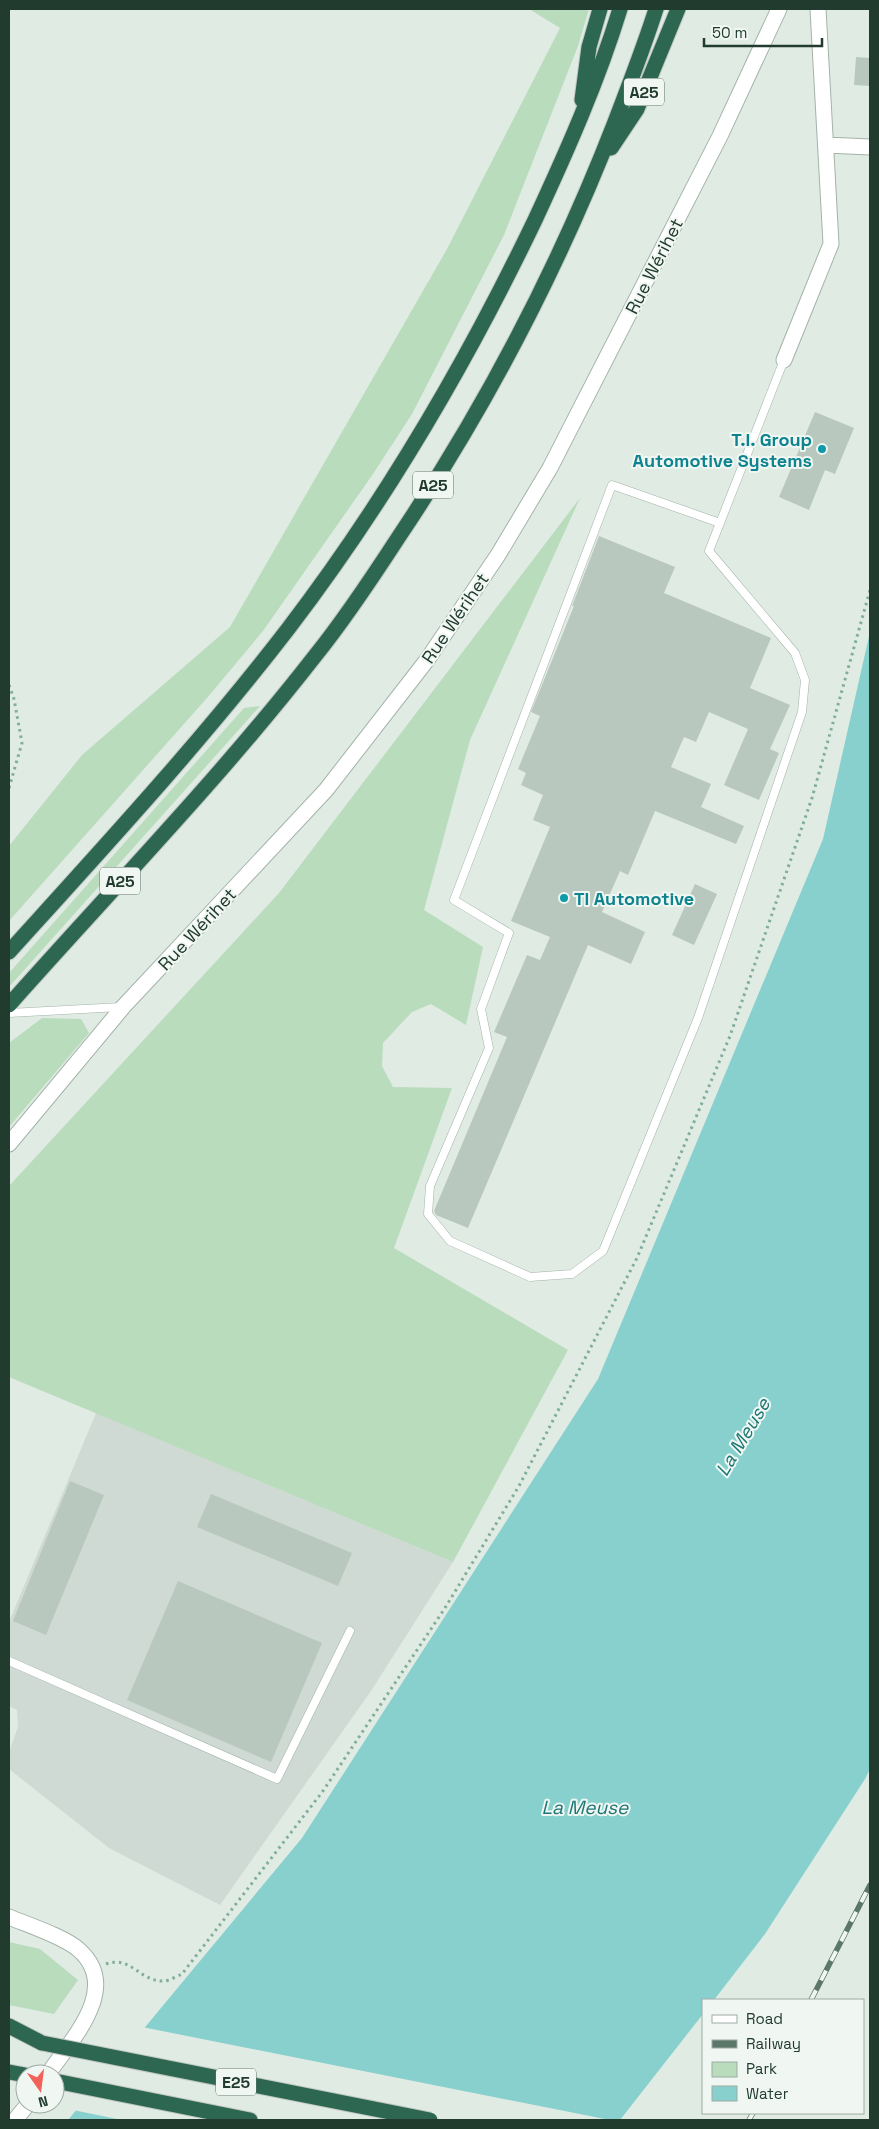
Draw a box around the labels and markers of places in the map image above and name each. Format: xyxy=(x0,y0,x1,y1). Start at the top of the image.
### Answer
place label: T.I. Group Automotive Systems xyxy=(633,428,812,472)
marker: T.I. Group Automotive Systems xyxy=(816,443,828,455)
place label: TI Automotive xyxy=(574,887,694,910)
marker: TI Automotive xyxy=(558,892,570,904)

